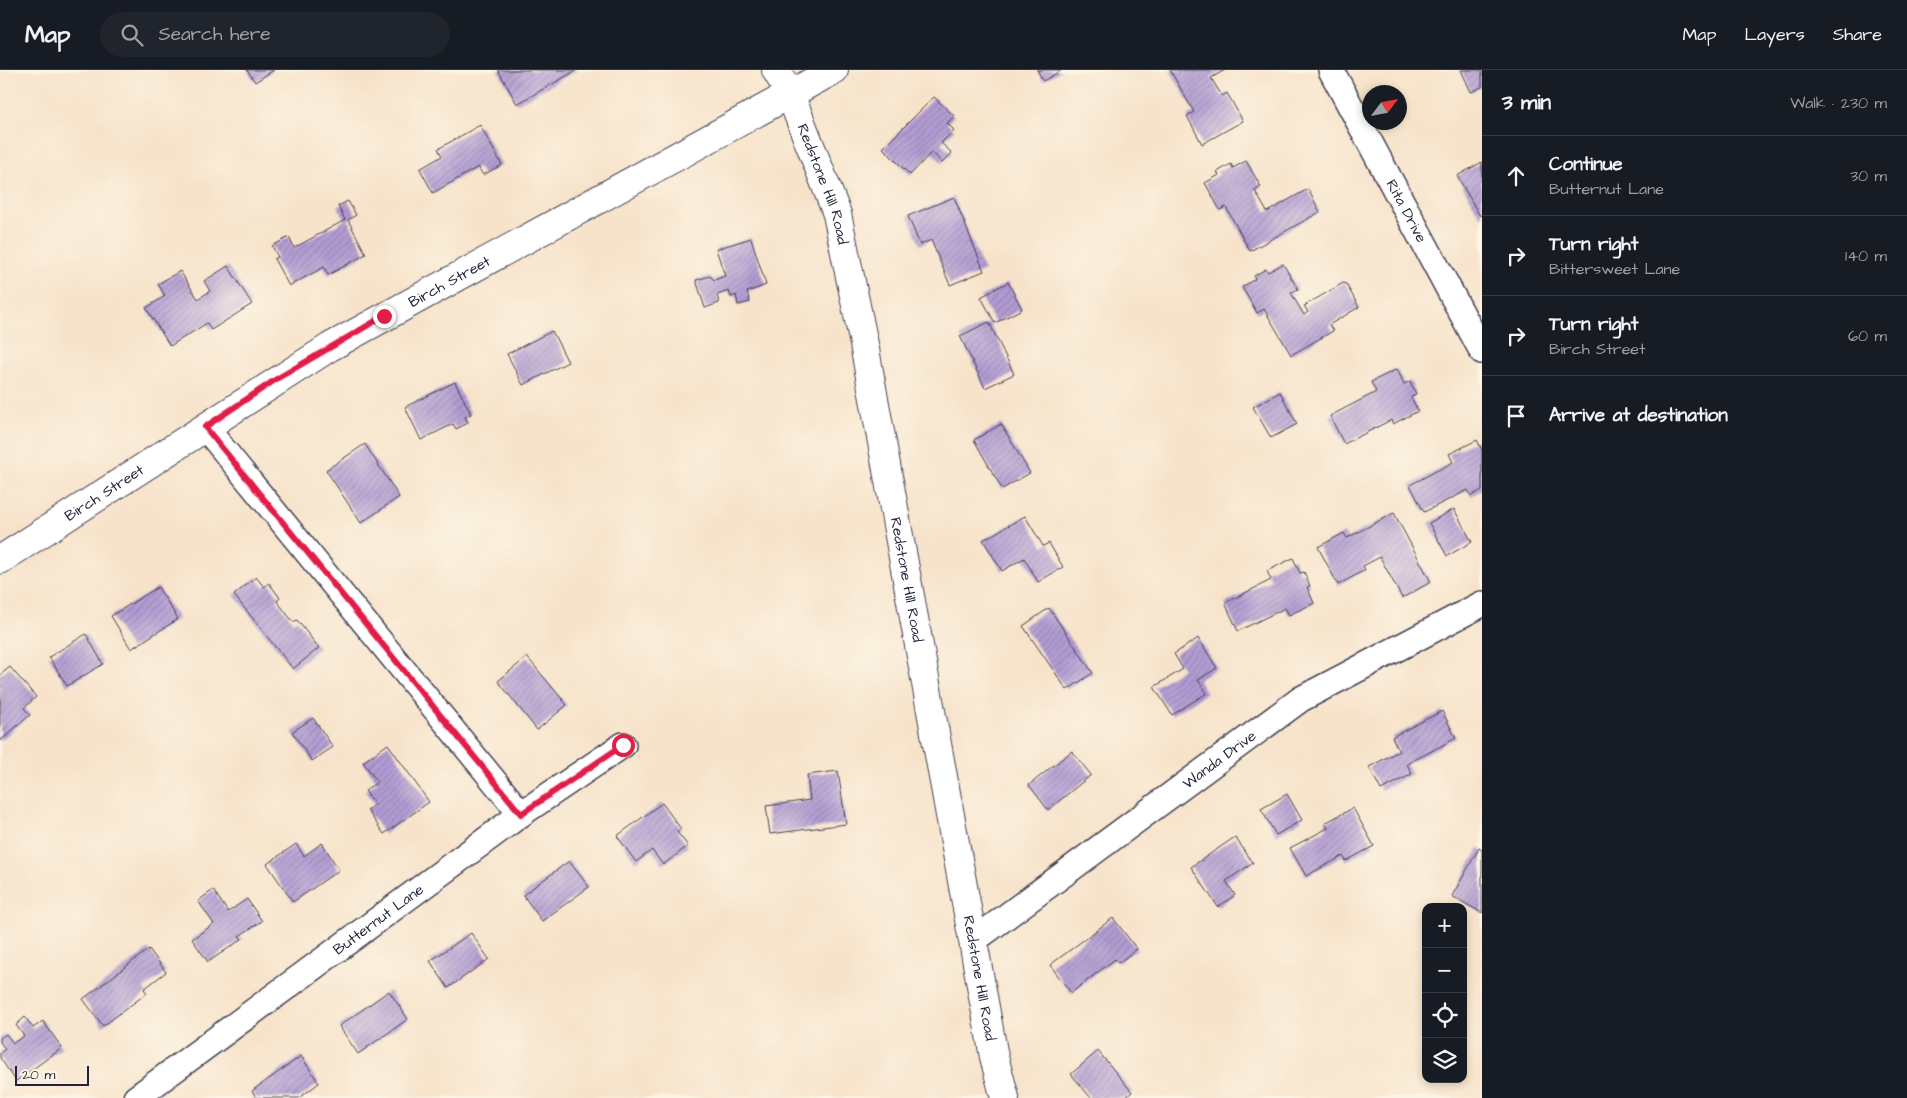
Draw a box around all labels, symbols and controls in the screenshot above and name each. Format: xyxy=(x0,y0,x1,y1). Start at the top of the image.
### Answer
search box xyxy=(100,12,450,57)
text: Map xyxy=(25,18,70,52)
icon: search xyxy=(118,21,146,49)
text: Search here xyxy=(158,21,271,48)
text: Map xyxy=(1682,22,1716,47)
text: Layers xyxy=(1744,22,1805,47)
text: Share xyxy=(1833,22,1882,47)
north arrow xyxy=(1362,85,1407,130)
text: 3 min xyxy=(1502,88,1551,117)
text: Walk · 230 m xyxy=(1790,92,1887,114)
street label: Redstone Hill Road xyxy=(792,121,854,247)
text: Continue xyxy=(1549,151,1623,178)
icon: ahead xyxy=(1502,162,1530,190)
text: 30 m xyxy=(1850,165,1887,187)
street label: Rita Drive xyxy=(1381,176,1432,246)
text: Butternut Lane xyxy=(1549,178,1664,200)
text: Turn right xyxy=(1549,231,1638,258)
icon: right xyxy=(1502,242,1530,270)
text: 140 m xyxy=(1845,245,1887,267)
street label: Birch Street xyxy=(405,250,494,312)
text: Bittersweet Lane xyxy=(1549,258,1680,280)
route end xyxy=(373,305,396,328)
text: Turn right xyxy=(1549,311,1638,338)
icon: right xyxy=(1502,322,1530,350)
text: 60 m xyxy=(1848,325,1887,347)
text: Birch Street xyxy=(1549,338,1645,360)
icon: arrive xyxy=(1502,402,1530,430)
text: Arrive at destination xyxy=(1549,402,1728,429)
street label: Birch Street xyxy=(60,459,148,526)
street label: Redstone Hill Road xyxy=(885,515,929,644)
street label: Wanda Drive xyxy=(1178,725,1260,794)
route start xyxy=(612,734,635,757)
street label: Butternut Lane xyxy=(329,879,428,960)
map controls xyxy=(1422,903,1467,1083)
button: + xyxy=(1422,903,1467,948)
street label: Redstone Hill Road xyxy=(958,914,1001,1043)
button: − xyxy=(1422,948,1467,993)
button: locate xyxy=(1422,993,1467,1038)
button: layers xyxy=(1422,1038,1467,1083)
scale bar xyxy=(15,1063,89,1086)
text: 20 m xyxy=(22,1065,55,1085)

